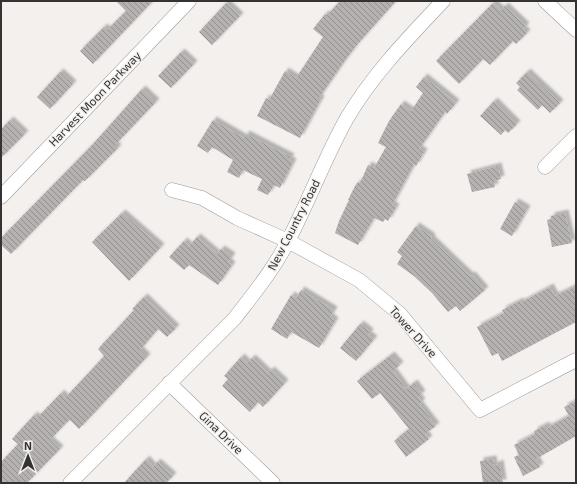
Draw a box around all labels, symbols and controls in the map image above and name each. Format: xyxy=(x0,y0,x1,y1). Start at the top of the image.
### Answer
street label: Harvest Moon Parkway xyxy=(45,47,144,149)
street label: New Country Road xyxy=(264,177,322,272)
street label: Tower Drive xyxy=(387,303,441,360)
street label: Gina Drive xyxy=(197,408,246,457)
north arrow xyxy=(8,436,48,476)
text: N xyxy=(24,439,32,452)

